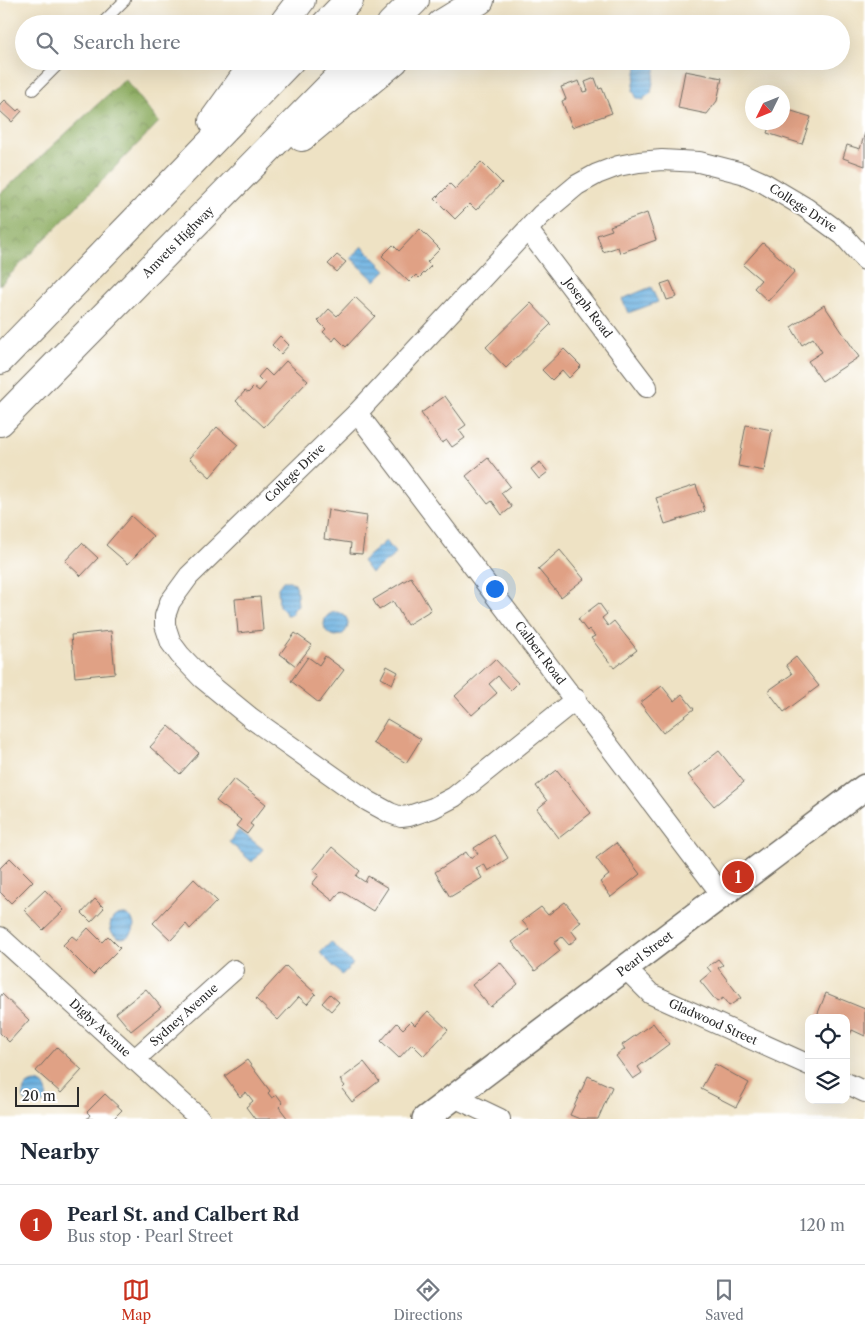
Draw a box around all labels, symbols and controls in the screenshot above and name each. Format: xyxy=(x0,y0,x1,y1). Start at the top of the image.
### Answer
search box xyxy=(15,15,850,70)
icon: search xyxy=(33,29,61,57)
text: Search here xyxy=(73,31,181,54)
north arrow xyxy=(745,85,790,130)
street label: College Drive xyxy=(767,180,840,235)
street label: Amvets Highway xyxy=(138,203,217,281)
street label: Joseph Road xyxy=(560,273,616,341)
street label: College Drive xyxy=(261,440,328,505)
your location xyxy=(482,576,508,602)
street label: Calbert Road xyxy=(512,618,569,688)
pin: 1 xyxy=(722,858,754,896)
street label: Pearl Street xyxy=(614,927,676,980)
street label: Sydney Avenue xyxy=(147,980,221,1049)
street label: Digby Avenue xyxy=(67,995,134,1060)
street label: Gladwood Street xyxy=(666,995,761,1048)
map controls xyxy=(805,1014,850,1104)
button: locate xyxy=(805,1014,850,1059)
button: layers xyxy=(805,1059,850,1104)
scale bar xyxy=(15,1084,79,1107)
text: 20 m xyxy=(22,1087,56,1105)
text: Nearby xyxy=(20,1139,99,1164)
text: Pearl St. and Calbert Rd xyxy=(67,1203,300,1226)
text: 1 xyxy=(32,1215,40,1235)
text: 120 m xyxy=(800,1215,845,1235)
text: Bus stop · Pearl Street xyxy=(67,1226,233,1246)
tab: Map xyxy=(121,1276,151,1324)
tab: Directions xyxy=(393,1276,463,1324)
tab: Saved xyxy=(705,1276,744,1324)

